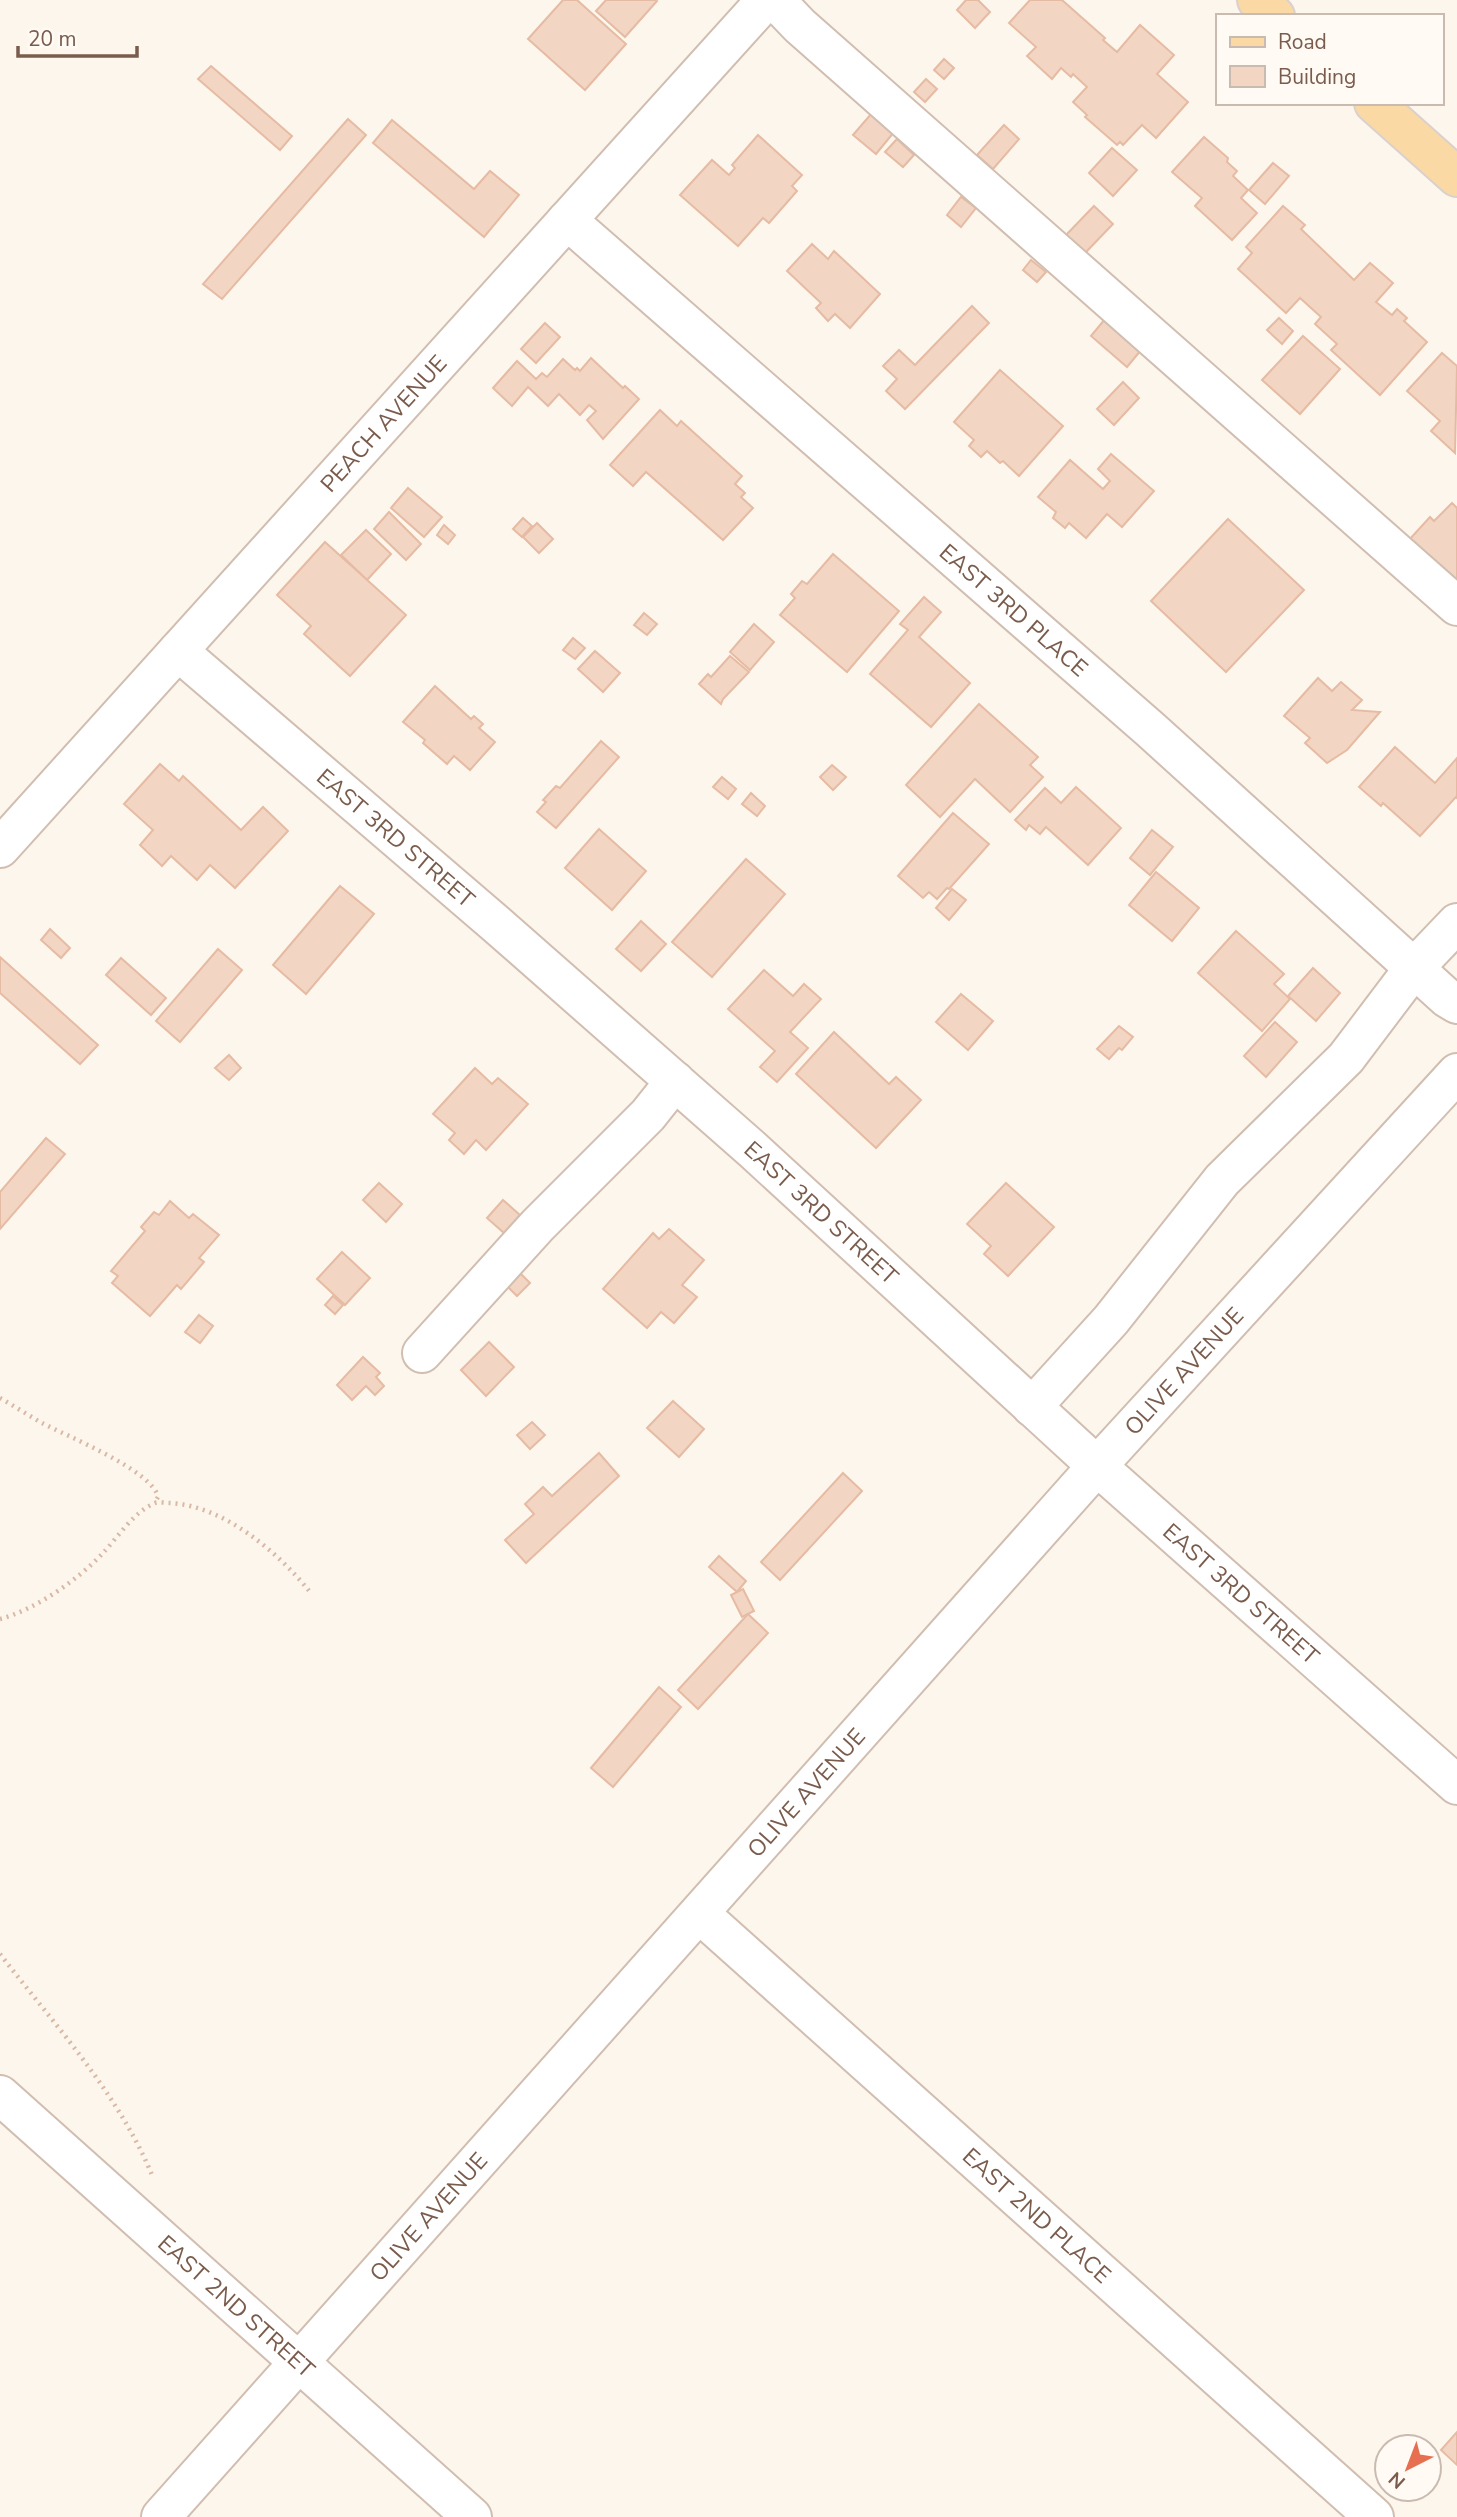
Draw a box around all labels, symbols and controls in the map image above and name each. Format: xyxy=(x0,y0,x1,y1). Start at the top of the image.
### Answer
scale bar xyxy=(18,14,136,58)
legend xyxy=(1216,14,1443,105)
text: 20 m xyxy=(28,25,77,53)
text: Road xyxy=(1278,28,1327,56)
text: Building xyxy=(1278,63,1356,91)
street label: PEACH AVENUE xyxy=(313,348,454,499)
street label: EAST 3RD PLACE xyxy=(933,537,1094,683)
street label: EAST 3RD STREET xyxy=(310,761,481,915)
street label: EAST 3RD STREET xyxy=(738,1134,905,1291)
street label: OLIVE AVENUE xyxy=(1117,1300,1250,1442)
street label: EAST 3RD STREET xyxy=(1156,1516,1326,1671)
street label: OLIVE AVENUE xyxy=(740,1721,872,1864)
street label: EAST 2ND PLACE xyxy=(956,2141,1118,2290)
street label: OLIVE AVENUE xyxy=(362,2146,494,2288)
street label: EAST 2ND STREET xyxy=(151,2228,322,2385)
north arrow xyxy=(1373,2433,1443,2503)
text: N xyxy=(1383,2465,1411,2494)

